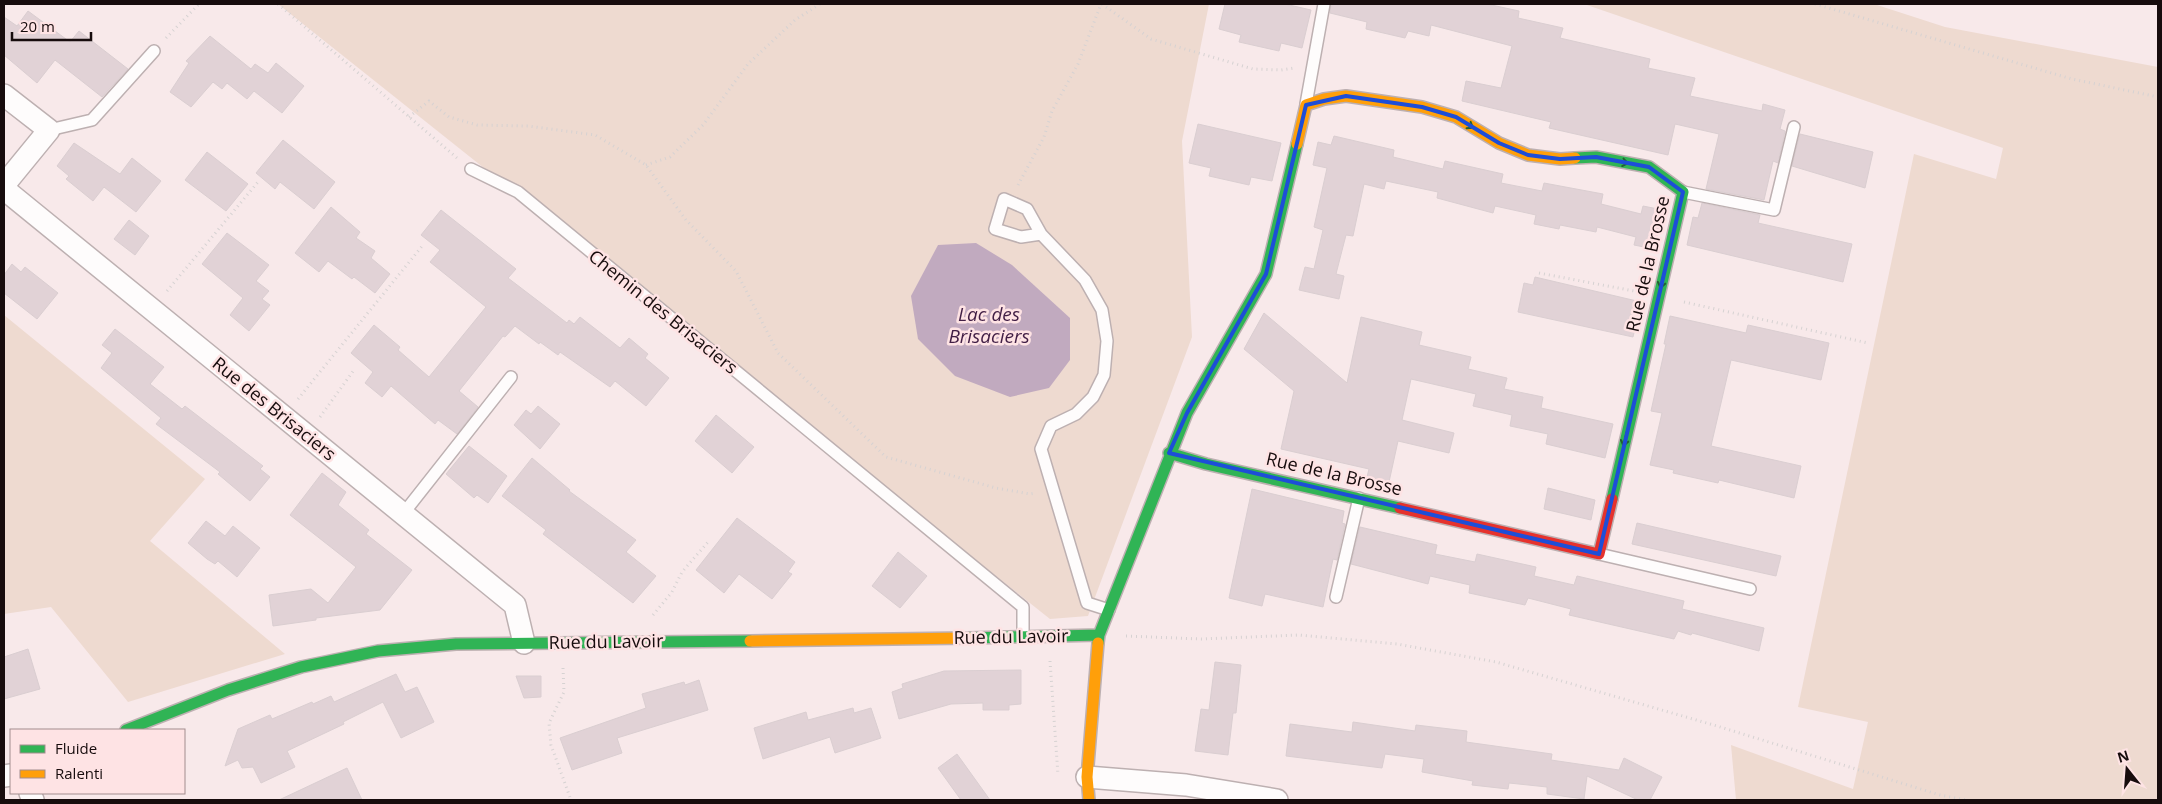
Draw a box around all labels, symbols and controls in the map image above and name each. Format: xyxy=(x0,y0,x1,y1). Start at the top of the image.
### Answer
scale bar xyxy=(12,10,91,42)
text: 20 m xyxy=(20,16,55,36)
one-way arrow xyxy=(1460,118,1474,129)
one-way arrow xyxy=(1613,157,1629,167)
street label: Rue de la Brosse xyxy=(1620,193,1674,334)
street label: Chemin des Brisaciers xyxy=(584,244,743,379)
one-way arrow xyxy=(1657,273,1666,289)
water label: Lac des Brisaciers xyxy=(948,301,1030,349)
street label: Rue des Brisaciers xyxy=(208,351,341,466)
one-way arrow xyxy=(1620,431,1629,447)
street label: Rue de la Brosse xyxy=(1264,446,1405,500)
street label: Rue du Lavoir xyxy=(953,623,1069,649)
street label: Rue du Lavoir xyxy=(548,628,664,654)
legend xyxy=(10,729,185,794)
text: Fluide xyxy=(55,738,97,758)
north arrow xyxy=(2102,744,2152,794)
text: N xyxy=(2115,745,2131,767)
text: Ralenti xyxy=(55,763,103,783)

